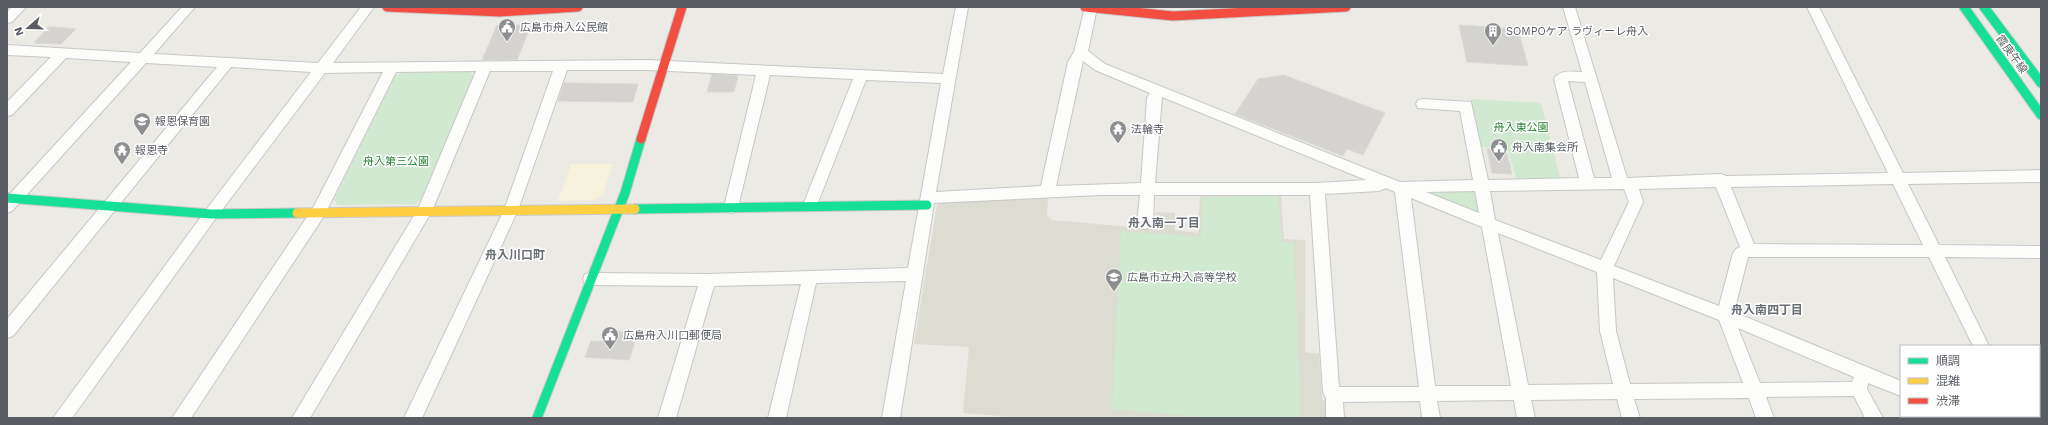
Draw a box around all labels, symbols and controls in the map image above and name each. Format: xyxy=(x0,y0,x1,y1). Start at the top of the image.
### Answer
north arrow xyxy=(8,8,48,48)
public building icon: 広島市舟入公民館 xyxy=(497,17,517,42)
place label: 広島市舟入公民館 xyxy=(520,21,608,34)
building icon: SOMPOケア ラヴィーレ舟入 xyxy=(1483,21,1503,46)
text: N xyxy=(12,25,27,37)
place label: SOMPOケア ラヴィーレ舟入 xyxy=(1506,25,1648,38)
street label: 霞庚午線 xyxy=(1993,33,2030,76)
school or university icon: 報恩保育園 xyxy=(132,111,152,136)
place label: 報恩保育園 xyxy=(155,115,210,128)
temple icon: 法輪寺 xyxy=(1108,119,1128,144)
park label: 舟入東公園 xyxy=(1494,121,1549,134)
place label: 法輪寺 xyxy=(1131,123,1164,136)
public building icon: 舟入南集会所 xyxy=(1489,137,1509,162)
temple icon: 報恩寺 xyxy=(112,140,132,165)
place label: 舟入南集会所 xyxy=(1512,141,1579,154)
place label: 報恩寺 xyxy=(135,144,168,157)
park label: 舟入第三公園 xyxy=(363,155,429,168)
district label: 舟入南一丁目 xyxy=(1128,216,1200,230)
district label: 舟入川口町 xyxy=(485,248,545,262)
school or university icon: 広島市立舟入高等学校 xyxy=(1104,267,1124,292)
place label: 広島市立舟入高等学校 xyxy=(1127,271,1237,284)
district label: 舟入南四丁目 xyxy=(1731,303,1803,317)
public building icon: 広島舟入川口郵便局 xyxy=(600,325,620,350)
place label: 広島舟入川口郵便局 xyxy=(623,329,722,342)
legend xyxy=(1900,345,2040,417)
text: 順調 xyxy=(1936,354,1960,368)
text: 混雑 xyxy=(1936,374,1960,388)
text: 渋滞 xyxy=(1936,394,1960,408)

